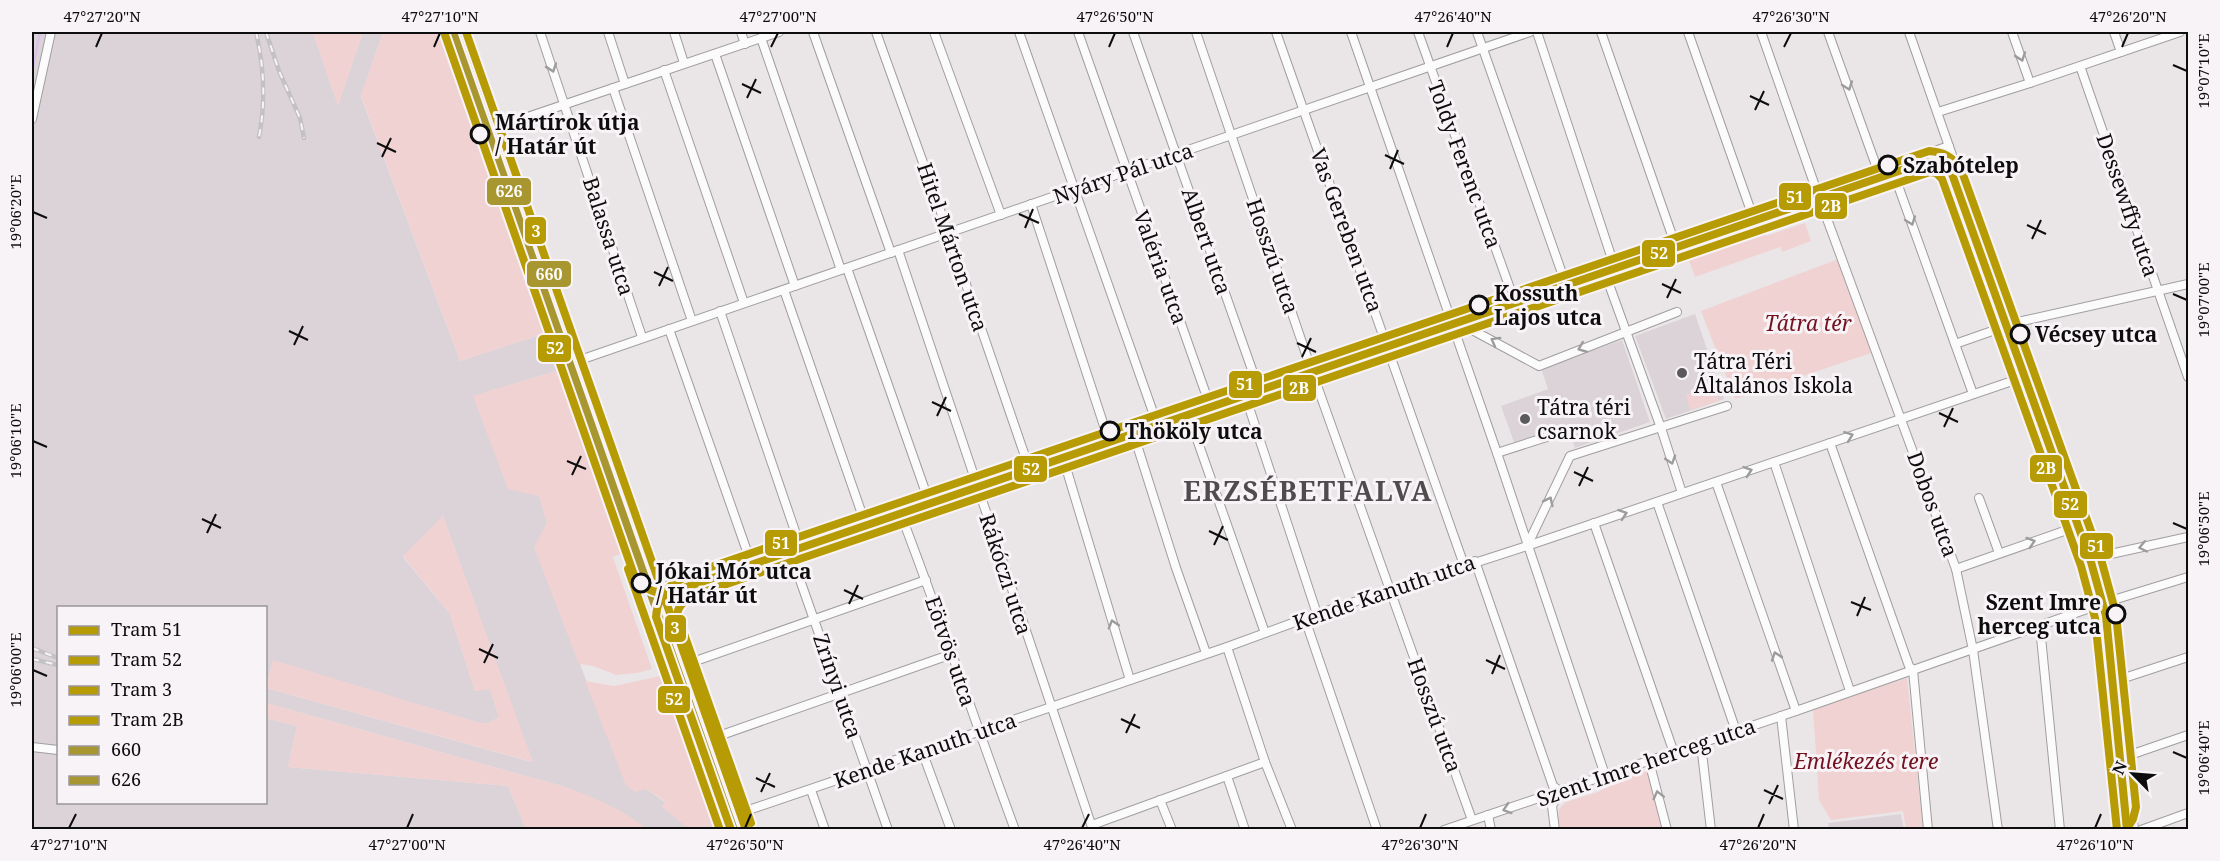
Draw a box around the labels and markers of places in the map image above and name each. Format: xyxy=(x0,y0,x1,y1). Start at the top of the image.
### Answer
place label: Mártírok útja / Határ út xyxy=(495,108,640,160)
marker: Mártírok útja / Határ út xyxy=(470,124,490,144)
place label: Szabótelep xyxy=(1903,151,2019,179)
marker: Szabótelep xyxy=(1878,155,1898,175)
place label: Kossuth Lajos utca xyxy=(1494,279,1602,331)
marker: Kossuth Lajos utca xyxy=(1469,295,1489,315)
place label: Vécsey utca xyxy=(2035,320,2157,348)
marker: Vécsey utca xyxy=(2010,324,2030,344)
place label: Tátra Téri Általános Iskola xyxy=(1694,347,1853,399)
marker: Tátra Téri Általános Iskola xyxy=(1675,366,1689,380)
place label: Tátra téri csarnok xyxy=(1537,393,1631,445)
marker: Tátra téri csarnok xyxy=(1518,412,1532,426)
place label: Thököly utca xyxy=(1125,417,1263,445)
marker: Thököly utca xyxy=(1100,421,1120,441)
place label: Jókai Mór utca / Határ út xyxy=(655,557,812,609)
marker: Jókai Mór utca / Határ út xyxy=(631,573,651,593)
place label: Szent Imre herceg utca xyxy=(1978,588,2101,640)
marker: Szent Imre herceg utca xyxy=(2106,604,2126,624)

